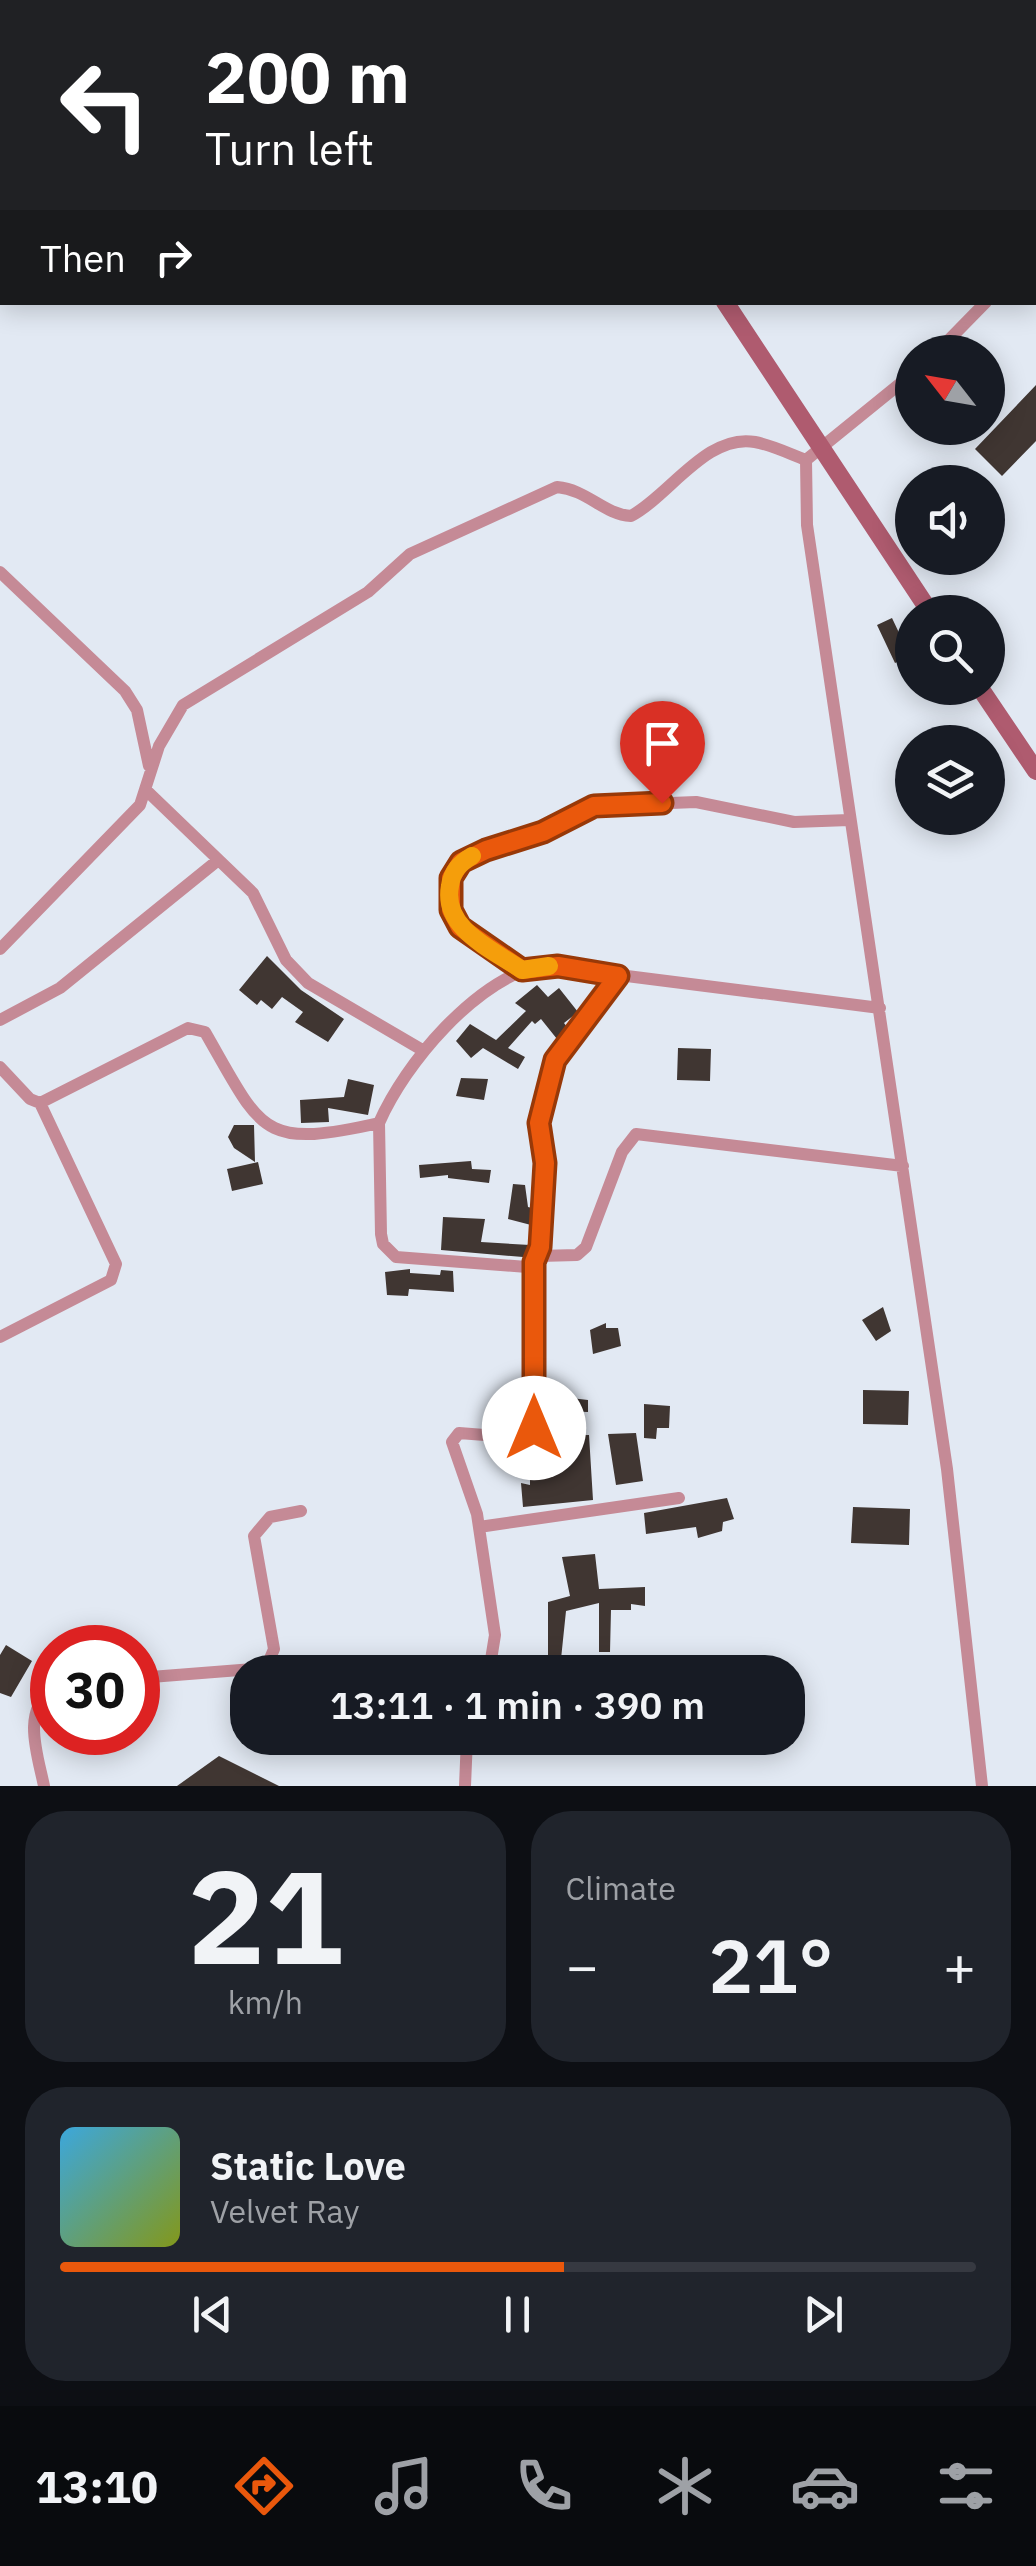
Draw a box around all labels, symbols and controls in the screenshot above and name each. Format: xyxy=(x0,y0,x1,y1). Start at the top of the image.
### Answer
text: 200 m xyxy=(205,31,410,122)
icon: left xyxy=(40,40,170,170)
text: Turn left xyxy=(205,119,374,177)
icon: right xyxy=(146,230,201,285)
text: Then xyxy=(40,233,126,282)
north arrow xyxy=(895,335,1005,445)
map controls xyxy=(895,335,1005,835)
button: sound xyxy=(895,465,1005,575)
button: search xyxy=(895,595,1005,705)
pin xyxy=(620,701,705,804)
icon: arrive xyxy=(635,716,690,771)
button: layers xyxy=(895,725,1005,835)
position arrow xyxy=(482,1376,586,1480)
speed limit sign: 30 xyxy=(30,1625,160,1755)
text: 13:11 · 1 min · 390 m xyxy=(330,1680,705,1729)
text: 21 xyxy=(187,1831,343,2000)
text: Climate xyxy=(566,1867,676,1909)
text: 21° xyxy=(708,1916,833,2014)
text: − xyxy=(566,1930,599,2001)
text: + xyxy=(943,1930,976,2001)
text: km/h xyxy=(228,1981,303,2023)
text: Static Love xyxy=(210,2141,406,2190)
text: Velvet Ray xyxy=(210,2190,359,2232)
icon: previous xyxy=(185,2287,240,2342)
icon: pause xyxy=(490,2287,545,2342)
icon: next xyxy=(796,2287,851,2342)
icon: directions xyxy=(229,2451,299,2521)
icon: music xyxy=(369,2451,439,2521)
icon: phone xyxy=(509,2451,579,2521)
icon: climate xyxy=(650,2451,720,2521)
icon: car xyxy=(790,2451,860,2521)
icon: filters xyxy=(931,2451,1001,2521)
text: 13:10 xyxy=(35,2457,158,2515)

